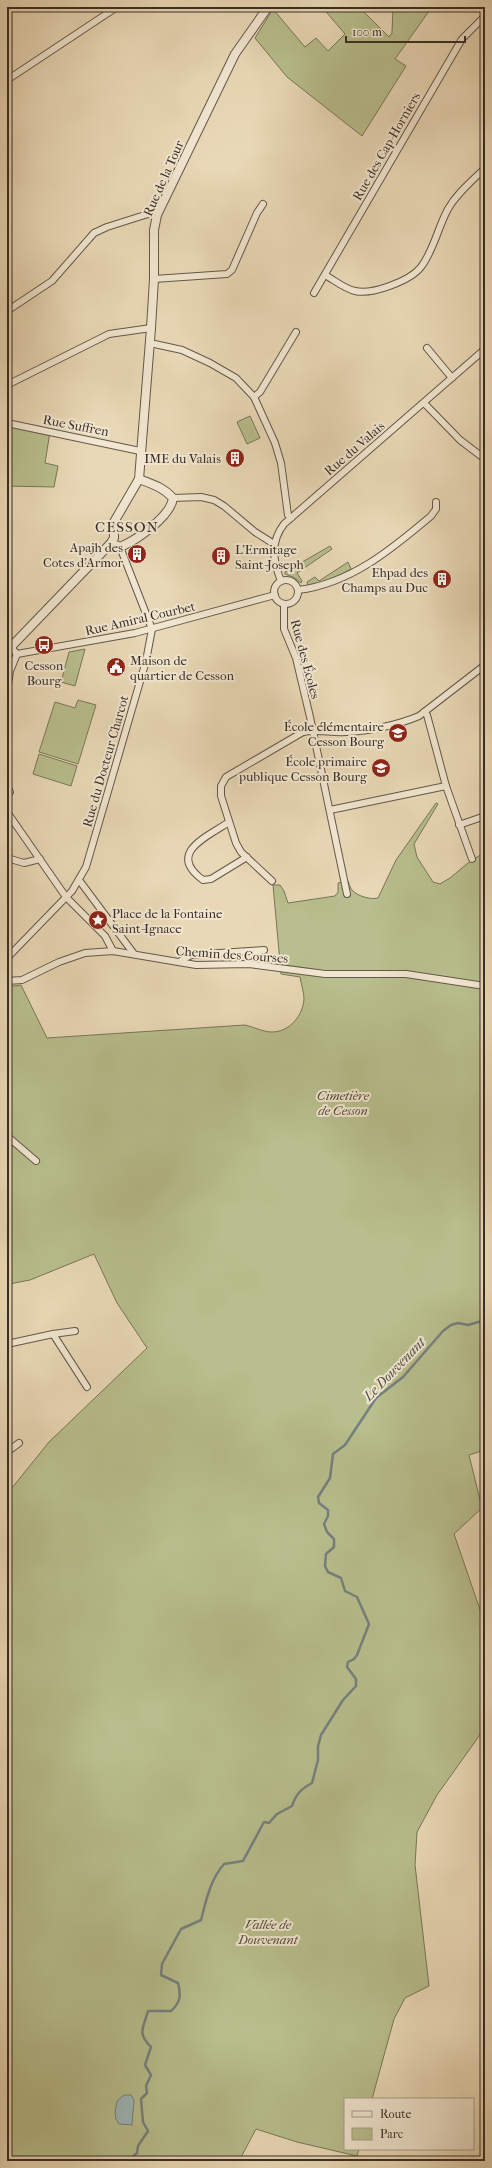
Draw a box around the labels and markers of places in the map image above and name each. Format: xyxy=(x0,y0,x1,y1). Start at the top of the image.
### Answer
building icon: IME du Valais xyxy=(224,447,246,469)
place label: IME du Valais xyxy=(144,451,221,466)
place label: Apajh des Cotes d'Armor xyxy=(43,540,123,570)
place label: L'Ermitage Saint-Joseph xyxy=(235,542,304,572)
building icon: Apajh des Cotes d'Armor xyxy=(126,543,148,565)
building icon: L'Ermitage Saint-Joseph xyxy=(210,545,232,567)
place label: Ehpad des Champs au Duc xyxy=(341,565,428,595)
building icon: Ehpad des Champs au Duc xyxy=(431,568,453,590)
bus stop icon: Cesson Bourg xyxy=(33,634,55,656)
place label: Maison de quartier de Cesson xyxy=(130,653,234,683)
public building icon: Maison de quartier de Cesson xyxy=(105,656,127,678)
place label: Cesson Bourg xyxy=(25,658,64,688)
place label: École élémentaire Cesson Bourg xyxy=(284,719,385,749)
school or university icon: École élémentaire Cesson Bourg xyxy=(387,722,409,744)
place label: École primaire publique Cesson Bourg xyxy=(238,754,368,784)
school or university icon: École primaire publique Cesson Bourg xyxy=(370,757,392,779)
place label: Place de la Fontaine Saint-Ignace xyxy=(112,906,223,936)
place icon: Place de la Fontaine Saint-Ignace xyxy=(87,909,109,931)

